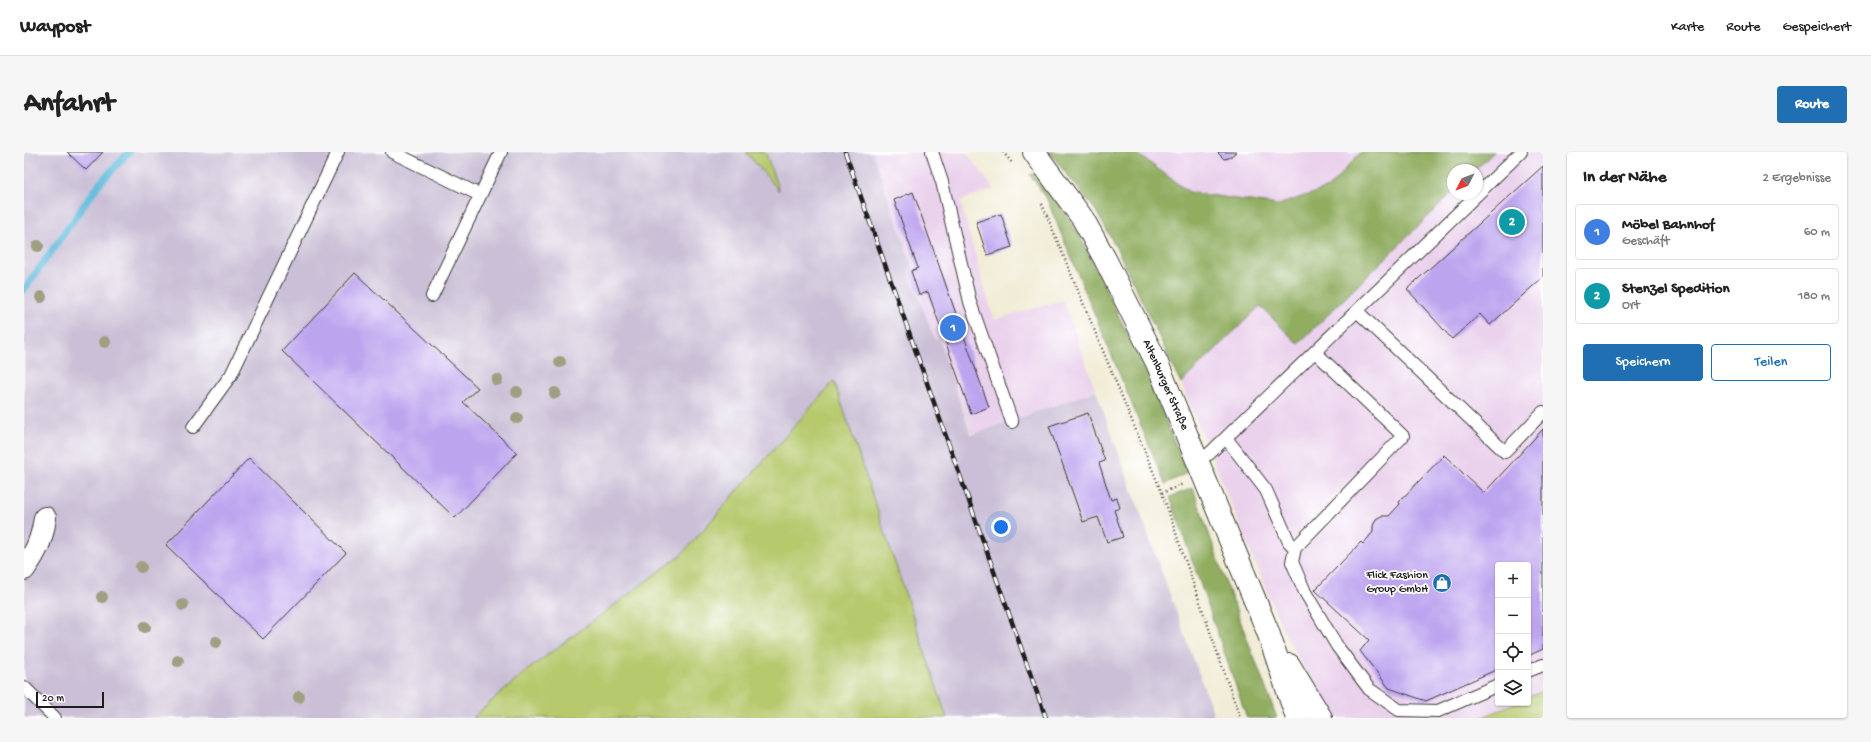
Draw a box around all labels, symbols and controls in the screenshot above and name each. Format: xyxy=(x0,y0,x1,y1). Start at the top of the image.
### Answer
text: Waypost xyxy=(20,16,90,39)
text: Karte xyxy=(1671,19,1704,36)
text: Route xyxy=(1726,19,1760,36)
text: Gespeichert xyxy=(1782,19,1851,36)
button: Route xyxy=(1777,86,1847,123)
text: Anfahrt xyxy=(24,88,114,121)
north arrow xyxy=(1447,164,1483,200)
text: In der Nähe xyxy=(1583,168,1666,188)
text: 2 Ergebnisse xyxy=(1763,171,1831,186)
pin: 2 xyxy=(1499,207,1525,237)
text: Möbel Bahnhof xyxy=(1622,216,1714,234)
text: 1 xyxy=(1594,225,1600,240)
text: 60 m xyxy=(1804,225,1830,240)
text: Geschäft xyxy=(1622,234,1670,249)
text: Stenzel Spedition xyxy=(1622,280,1730,298)
text: 2 xyxy=(1594,289,1600,304)
text: 180 m xyxy=(1798,289,1830,304)
text: Ort xyxy=(1622,298,1640,313)
pin: 1 xyxy=(940,313,966,343)
street label: Altenburger Straße xyxy=(1139,338,1192,433)
button: Speichern xyxy=(1583,344,1703,381)
button: Teilen xyxy=(1711,344,1831,381)
your location xyxy=(991,517,1011,537)
map controls xyxy=(1495,562,1531,706)
button: + xyxy=(1495,562,1531,598)
place label: Flick Fashion Group GmbH xyxy=(1365,569,1428,597)
shop icon: Flick Fashion Group GmbH xyxy=(1431,572,1453,594)
button: − xyxy=(1495,598,1531,634)
button: locate xyxy=(1495,634,1531,670)
button: layers xyxy=(1495,670,1531,706)
scale bar xyxy=(36,690,104,709)
text: 20 m xyxy=(42,693,64,705)

